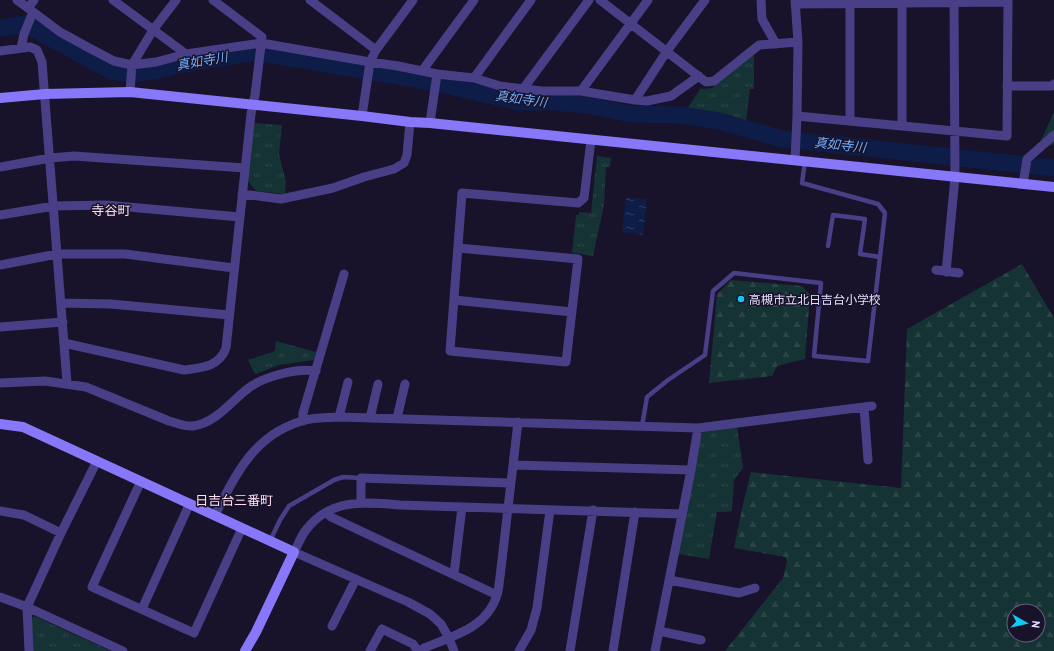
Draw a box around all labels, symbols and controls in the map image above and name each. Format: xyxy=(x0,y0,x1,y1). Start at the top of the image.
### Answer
water label: 真如寺川 xyxy=(175,48,231,74)
water label: 真如寺川 xyxy=(494,87,550,111)
water label: 真如寺川 xyxy=(813,134,869,156)
district label: 寺谷町 xyxy=(91,202,131,219)
place label: 高槻市立北日吉台小学校 xyxy=(749,292,881,307)
marker: 高槻市立北日吉台小学校 xyxy=(736,294,746,304)
district label: 日吉台三番町 xyxy=(195,492,273,509)
north arrow xyxy=(1006,603,1046,643)
text: N xyxy=(1028,620,1043,629)

